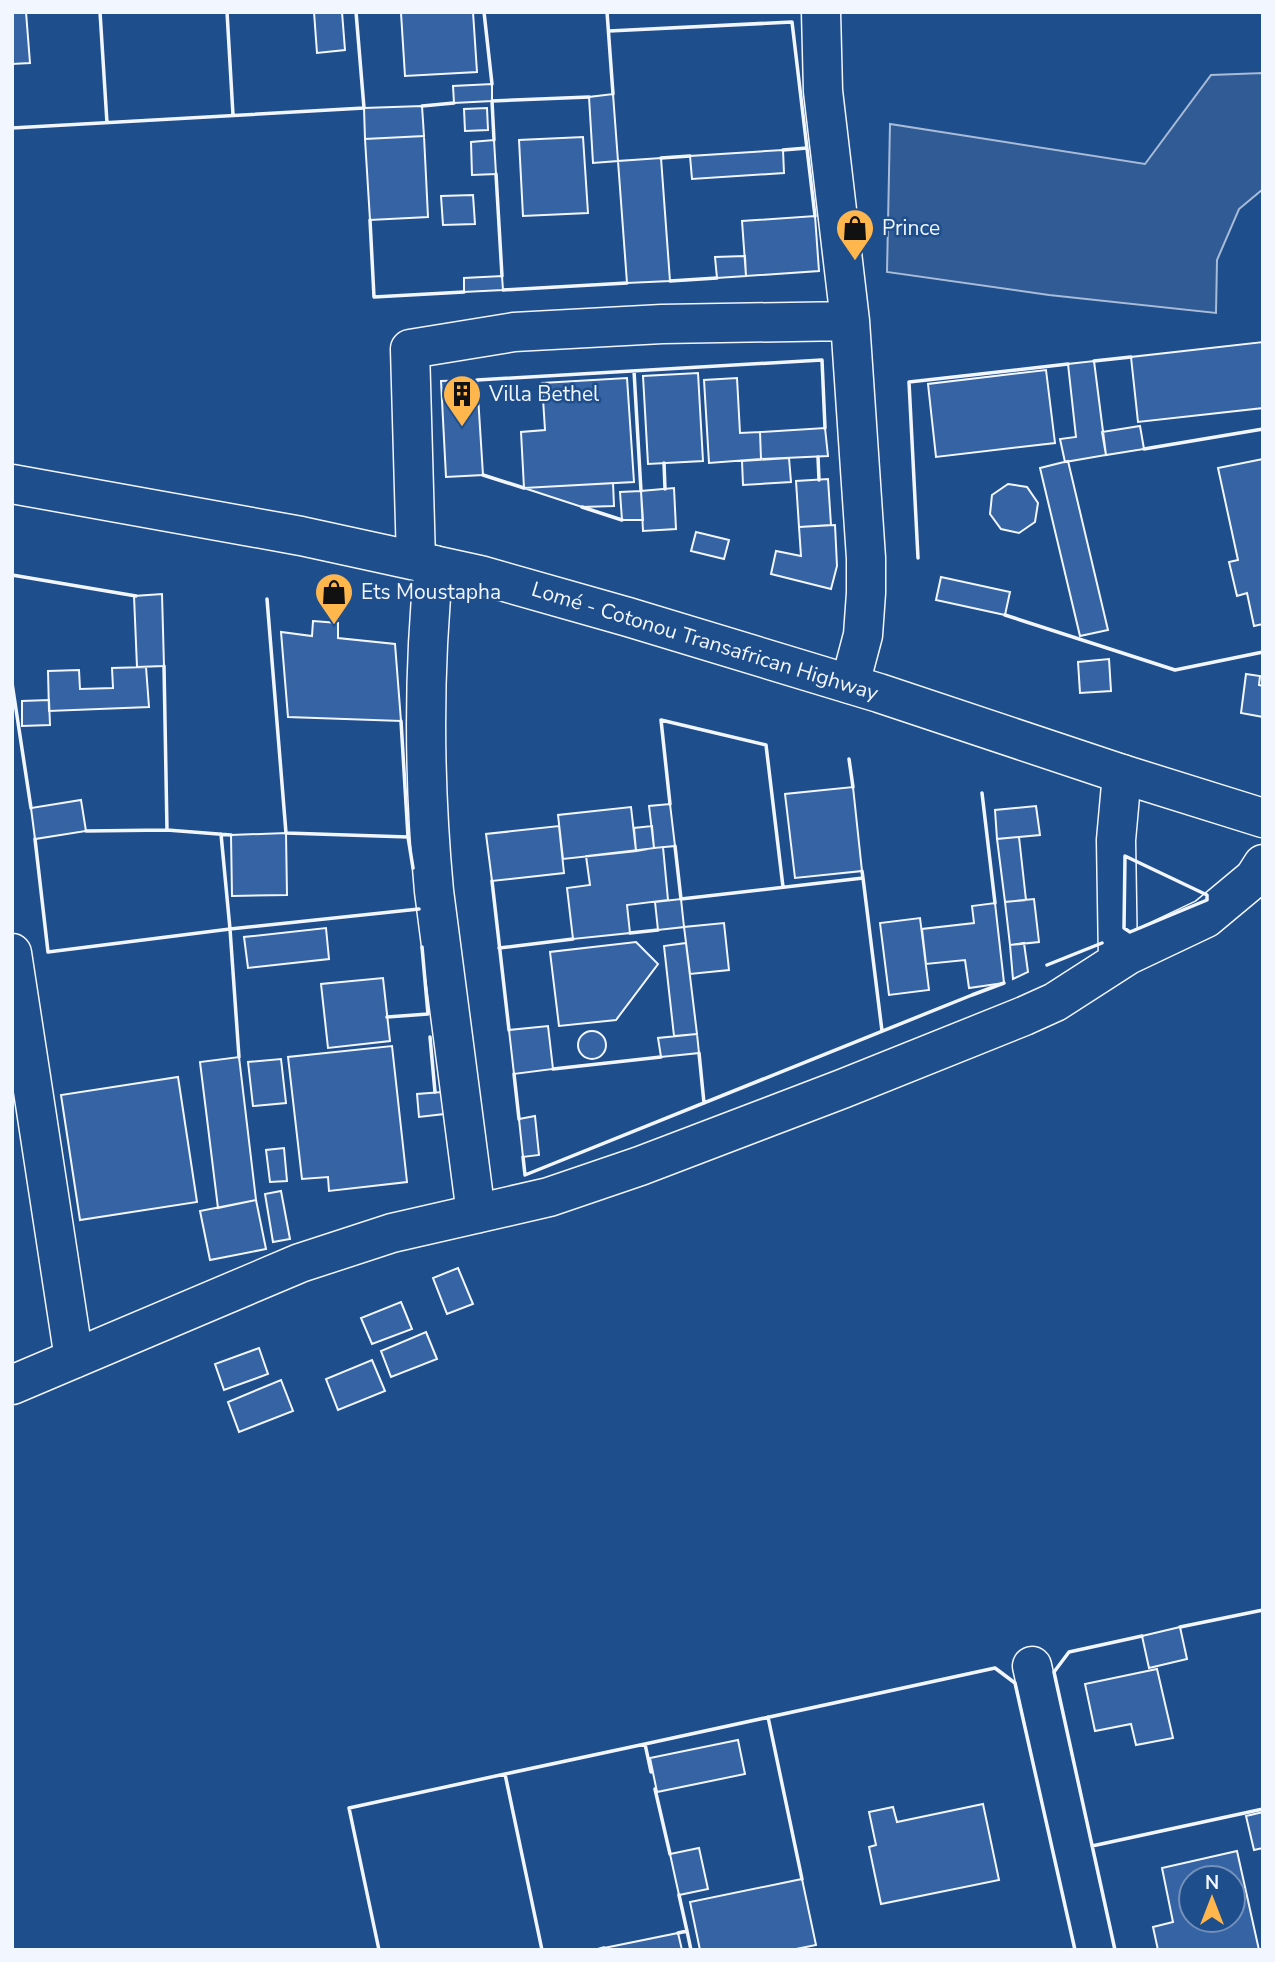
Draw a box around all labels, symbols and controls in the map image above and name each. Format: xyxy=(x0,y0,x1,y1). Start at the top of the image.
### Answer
shop icon: Prince xyxy=(834,207,876,262)
place label: Prince xyxy=(882,214,940,242)
building icon: Villa Bethel xyxy=(441,373,483,428)
place label: Villa Bethel xyxy=(488,380,600,408)
shop icon: Ets Moustapha xyxy=(313,571,355,626)
street label: Lomé - Cotonou Transafrican Highway xyxy=(528,575,882,707)
place label: Ets Moustapha xyxy=(361,578,501,606)
north arrow xyxy=(1177,1864,1247,1934)
text: N xyxy=(1205,1870,1219,1896)

